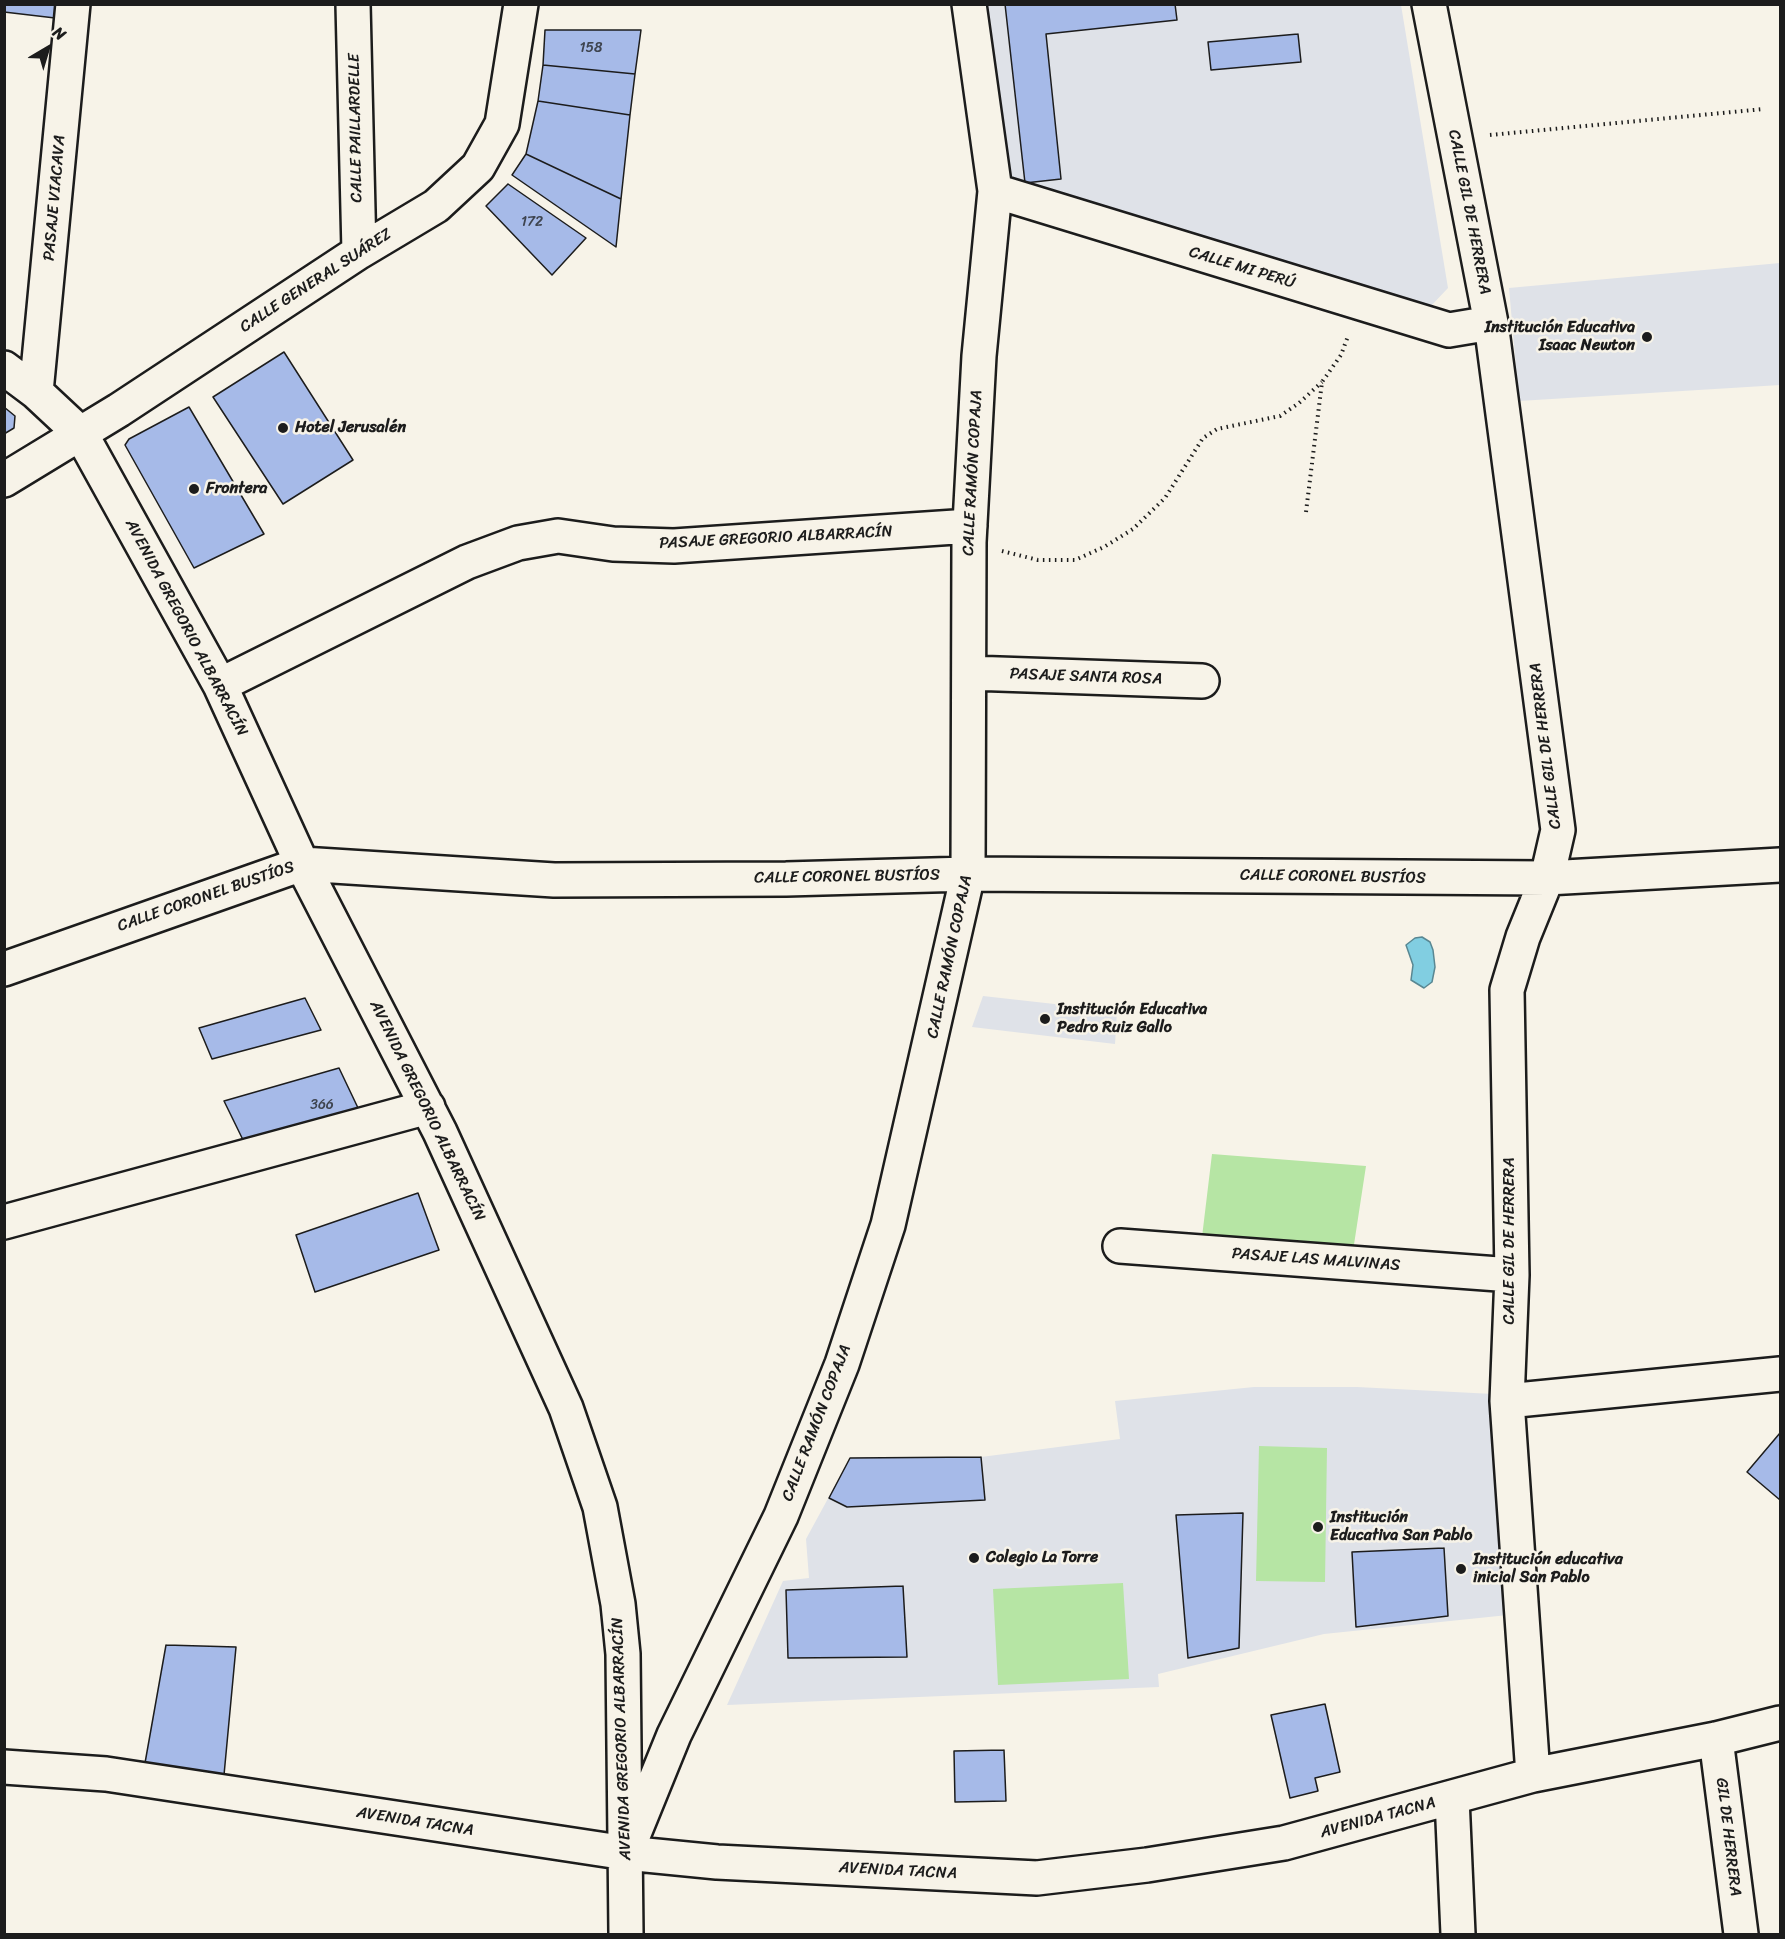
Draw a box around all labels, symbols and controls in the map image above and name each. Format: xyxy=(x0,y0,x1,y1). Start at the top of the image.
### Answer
north arrow xyxy=(18,18,78,78)
text: N xyxy=(46,19,73,48)
house number: 158 xyxy=(579,40,603,56)
street label: CALLE PAILLARDELLE xyxy=(345,53,367,203)
street label: CALLE GIL DE HERRERA xyxy=(1444,128,1494,296)
street label: PASAJE VIACAVA xyxy=(40,134,70,262)
house number: 172 xyxy=(521,214,543,230)
street label: CALLE GENERAL SUÁREZ xyxy=(237,225,395,337)
street label: CALLE MI PERÚ xyxy=(1187,243,1297,293)
place label: Institución Educativa Isaac Newton xyxy=(1485,318,1635,356)
marker: Institución Educativa Isaac Newton xyxy=(1640,330,1654,344)
street label: CALLE RAMÓN COPAJA xyxy=(959,390,987,556)
place label: Hotel Jerusalén xyxy=(295,418,406,438)
marker: Hotel Jerusalén xyxy=(276,421,290,435)
place label: Frontera xyxy=(206,479,267,499)
marker: Frontera xyxy=(187,482,201,496)
street label: AVENIDA GREGORIO ALBARRACÍN xyxy=(120,516,252,740)
street label: PASAJE GREGORIO ALBARRACÍN xyxy=(659,522,893,554)
street label: CALLE GIL DE HERRERA xyxy=(1526,662,1566,830)
street label: PASAJE SANTA ROSA xyxy=(1009,665,1163,689)
street label: CALLE CORONEL BUSTÍOS xyxy=(115,858,297,936)
street label: CALLE CORONEL BUSTÍOS xyxy=(754,866,940,888)
street label: CALLE CORONEL BUSTÍOS xyxy=(1240,866,1426,888)
street label: CALLE RAMÓN COPAJA xyxy=(923,874,977,1040)
street label: AVENIDA GREGORIO ALBARRACÍN xyxy=(365,998,489,1224)
place label: Institución Educativa Pedro Ruiz Gallo xyxy=(1057,1000,1207,1038)
marker: Institución Educativa Pedro Ruiz Gallo xyxy=(1038,1012,1052,1026)
house number: 366 xyxy=(310,1097,334,1113)
street label: CALLE GIL DE HERRERA xyxy=(1500,1157,1520,1325)
street label: PASAJE LAS MALVINAS xyxy=(1231,1245,1401,1275)
street label: CALLE RAMÓN COPAJA xyxy=(778,1342,856,1504)
place label: Institución Educativa San Pablo xyxy=(1330,1508,1472,1546)
marker: Institución Educativa San Pablo xyxy=(1311,1520,1325,1534)
place label: Colegio La Torre xyxy=(986,1548,1098,1568)
place label: Institución educativa inicial San Pablo xyxy=(1473,1550,1623,1588)
marker: Colegio La Torre xyxy=(967,1551,981,1565)
marker: Institución educativa inicial San Pablo xyxy=(1454,1562,1468,1576)
street label: AVENIDA GREGORIO ALBARRACÍN xyxy=(608,1617,636,1861)
street label: GIL DE HERRERA xyxy=(1711,1777,1745,1897)
street label: AVENIDA TACNA xyxy=(1318,1793,1438,1843)
street label: AVENIDA TACNA xyxy=(355,1803,475,1841)
street label: AVENIDA TACNA xyxy=(838,1858,958,1884)

